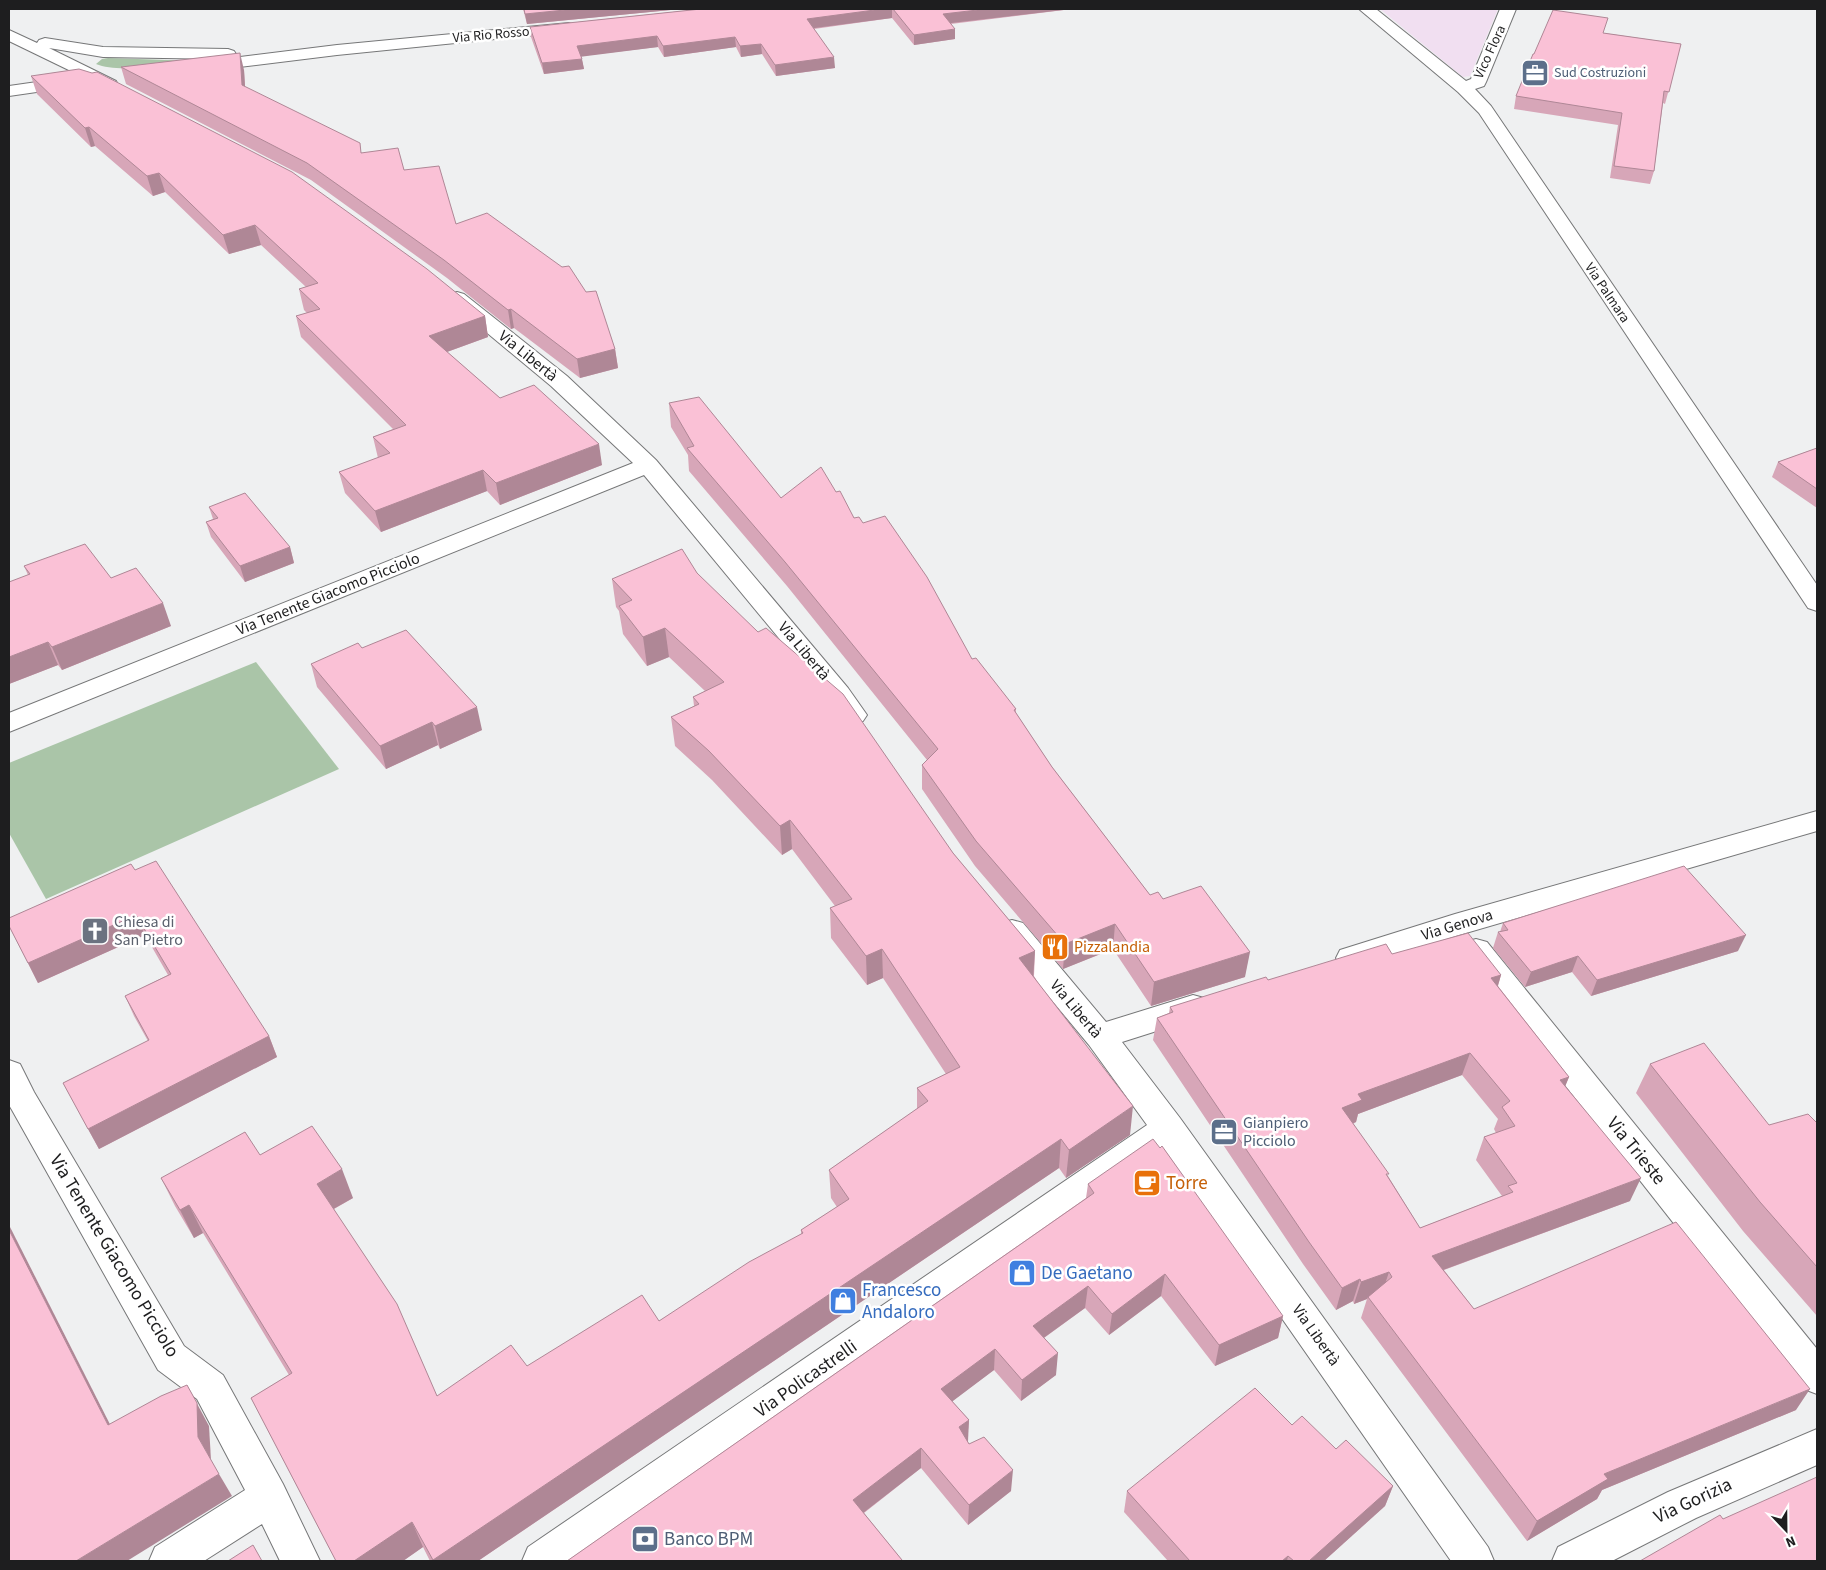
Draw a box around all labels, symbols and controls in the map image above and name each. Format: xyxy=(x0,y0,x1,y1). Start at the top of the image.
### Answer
street label: Via Rio Rosso xyxy=(452,22,530,48)
street label: Vico Flora xyxy=(1469,22,1511,82)
office icon: Sud Costruzioni xyxy=(1520,58,1550,88)
place label: Sud Costruzioni xyxy=(1554,63,1646,83)
street label: Via Palmara xyxy=(1579,259,1635,327)
street label: Via Libertà xyxy=(494,325,562,387)
street label: Via Tenente Giacomo Picciolo xyxy=(233,547,423,641)
street label: Via Libertà xyxy=(773,617,835,685)
street label: Via Genova xyxy=(1418,904,1496,946)
place label: Chiesa di San Pietro xyxy=(114,911,183,951)
church icon: Chiesa di San Pietro xyxy=(80,916,110,946)
restaurant icon: Pizzalandia xyxy=(1040,932,1070,962)
place label: Pizzalandia xyxy=(1074,936,1150,958)
street label: Via Libertà xyxy=(1045,975,1107,1043)
street label: Via Trieste xyxy=(1600,1111,1672,1191)
place label: Gianpiero Picciolo xyxy=(1243,1112,1308,1152)
office icon: Gianpiero Picciolo xyxy=(1209,1117,1239,1147)
street label: Via Tenente Giacomo Picciolo xyxy=(43,1149,185,1363)
cafe icon: Torre xyxy=(1132,1168,1162,1198)
place label: Torre xyxy=(1166,1170,1208,1197)
shop icon: De Gaetano xyxy=(1007,1258,1037,1288)
place label: De Gaetano xyxy=(1041,1260,1133,1287)
place label: Francesco Andaloro xyxy=(862,1277,941,1326)
shop icon: Francesco Andaloro xyxy=(828,1286,858,1316)
street label: Via Libertà xyxy=(1287,1300,1345,1370)
street label: Via Policastrelli xyxy=(749,1333,863,1425)
street label: Via Gorizia xyxy=(1649,1471,1737,1531)
north arrow xyxy=(1761,1505,1811,1555)
bank icon: Banco BPM xyxy=(630,1524,660,1554)
place label: Banco BPM xyxy=(664,1526,753,1553)
text: N xyxy=(1782,1530,1799,1552)

